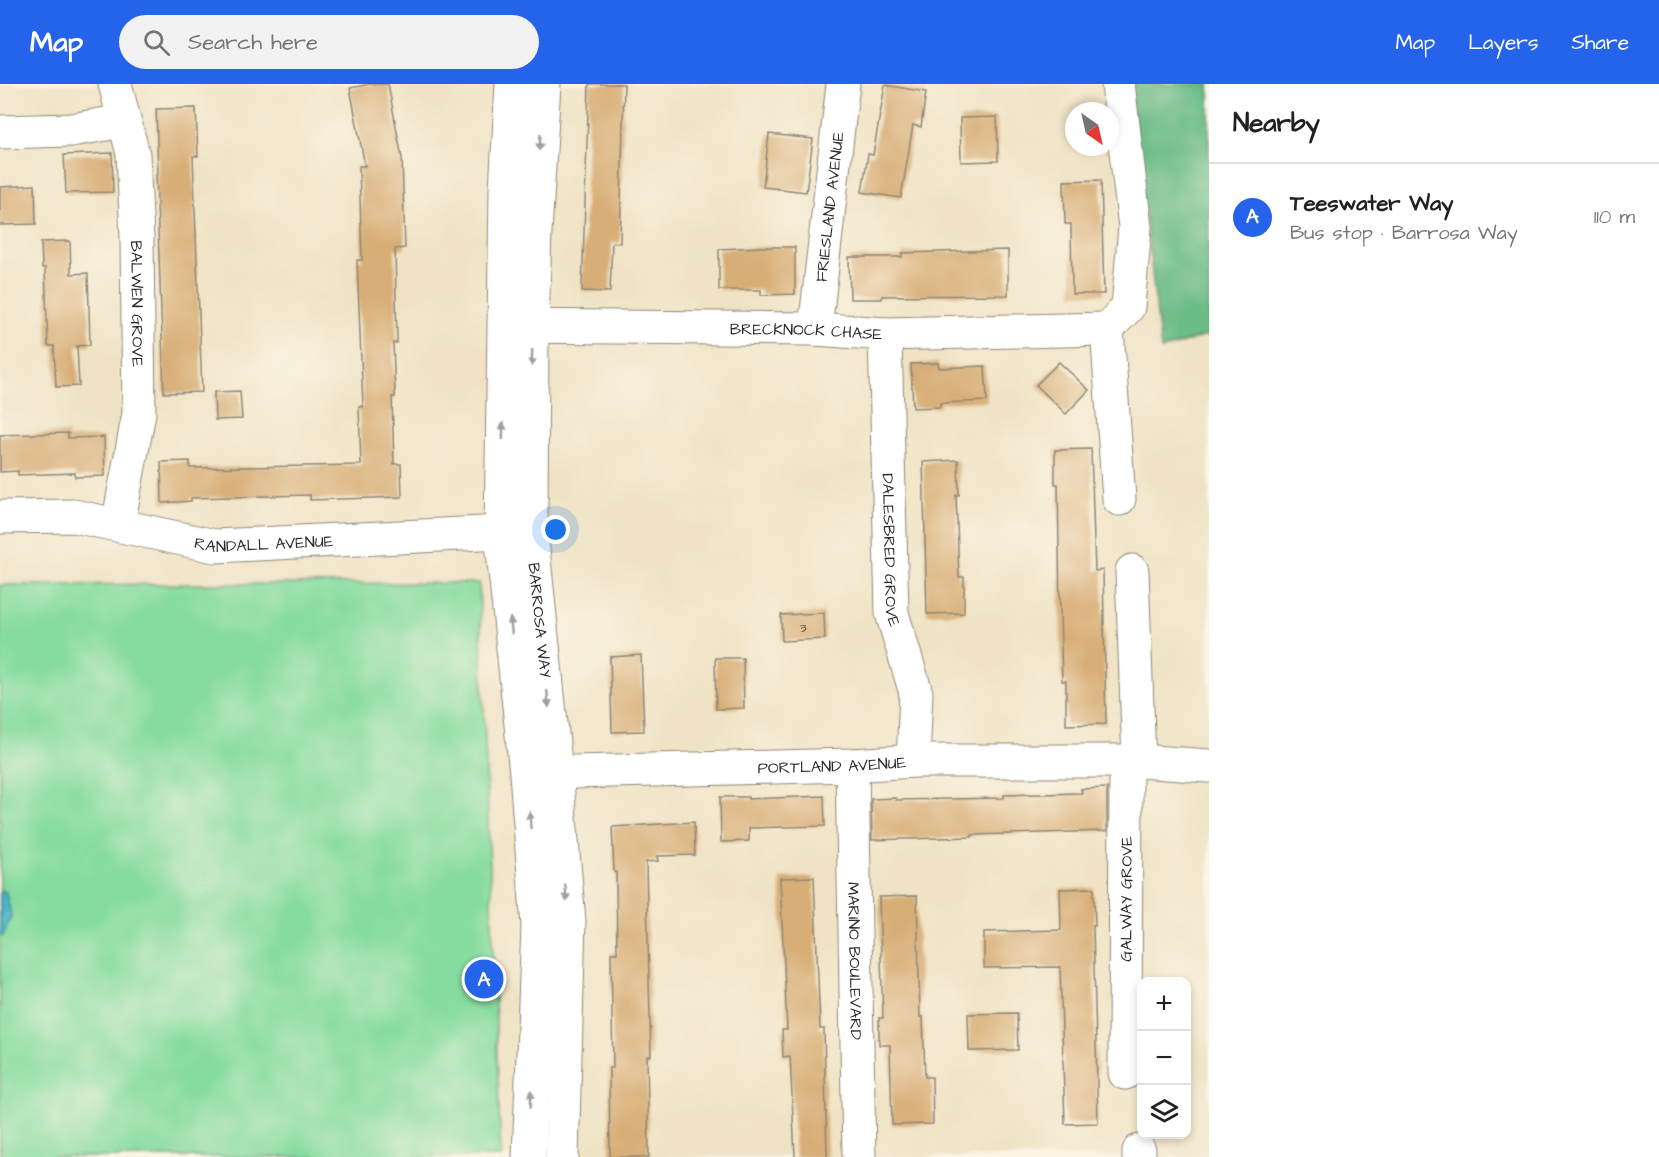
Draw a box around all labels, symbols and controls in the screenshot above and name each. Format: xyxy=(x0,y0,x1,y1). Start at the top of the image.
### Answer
search box xyxy=(119,15,539,69)
text: Map xyxy=(30,23,83,62)
icon: search xyxy=(140,26,173,59)
text: Search here xyxy=(188,27,318,58)
text: Map xyxy=(1395,28,1435,57)
text: Layers xyxy=(1468,28,1538,57)
text: Share xyxy=(1571,28,1629,57)
north arrow xyxy=(1065,102,1119,156)
text: Nearby xyxy=(1233,105,1320,141)
street label: FRIESLAND AVENUE xyxy=(810,130,850,283)
one-way arrow xyxy=(535,133,545,152)
text: Teeswater Way xyxy=(1290,188,1453,219)
text: A xyxy=(1246,203,1259,231)
text: 110 m xyxy=(1594,203,1635,231)
text: Bus stop · Barrosa Way xyxy=(1290,219,1518,247)
street label: BALWEN GROVE xyxy=(125,240,148,367)
street label: BRECKNOCK CHASE xyxy=(730,318,883,346)
one-way arrow xyxy=(527,349,537,368)
one-way arrow xyxy=(498,422,507,441)
street label: DALESBRED GROVE xyxy=(877,473,906,630)
your location xyxy=(541,515,570,544)
street label: RANDALL AVENUE xyxy=(192,530,334,558)
street label: BARROSA WAY xyxy=(522,562,556,680)
one-way arrow xyxy=(506,616,516,635)
house number: 3 xyxy=(799,618,807,638)
one-way arrow xyxy=(544,690,553,709)
street label: PORTLAND AVENUE xyxy=(757,751,907,779)
one-way arrow xyxy=(525,810,534,829)
street label: GALWAY GROVE xyxy=(1115,836,1138,962)
street label: MARINO BOULEVARD xyxy=(842,882,867,1040)
one-way arrow xyxy=(561,884,571,903)
pin: A xyxy=(464,956,504,1002)
map controls xyxy=(1137,977,1191,1139)
button: + xyxy=(1137,977,1191,1031)
button: − xyxy=(1137,1031,1191,1085)
button: layers xyxy=(1137,1085,1191,1139)
one-way arrow xyxy=(527,1089,536,1108)

